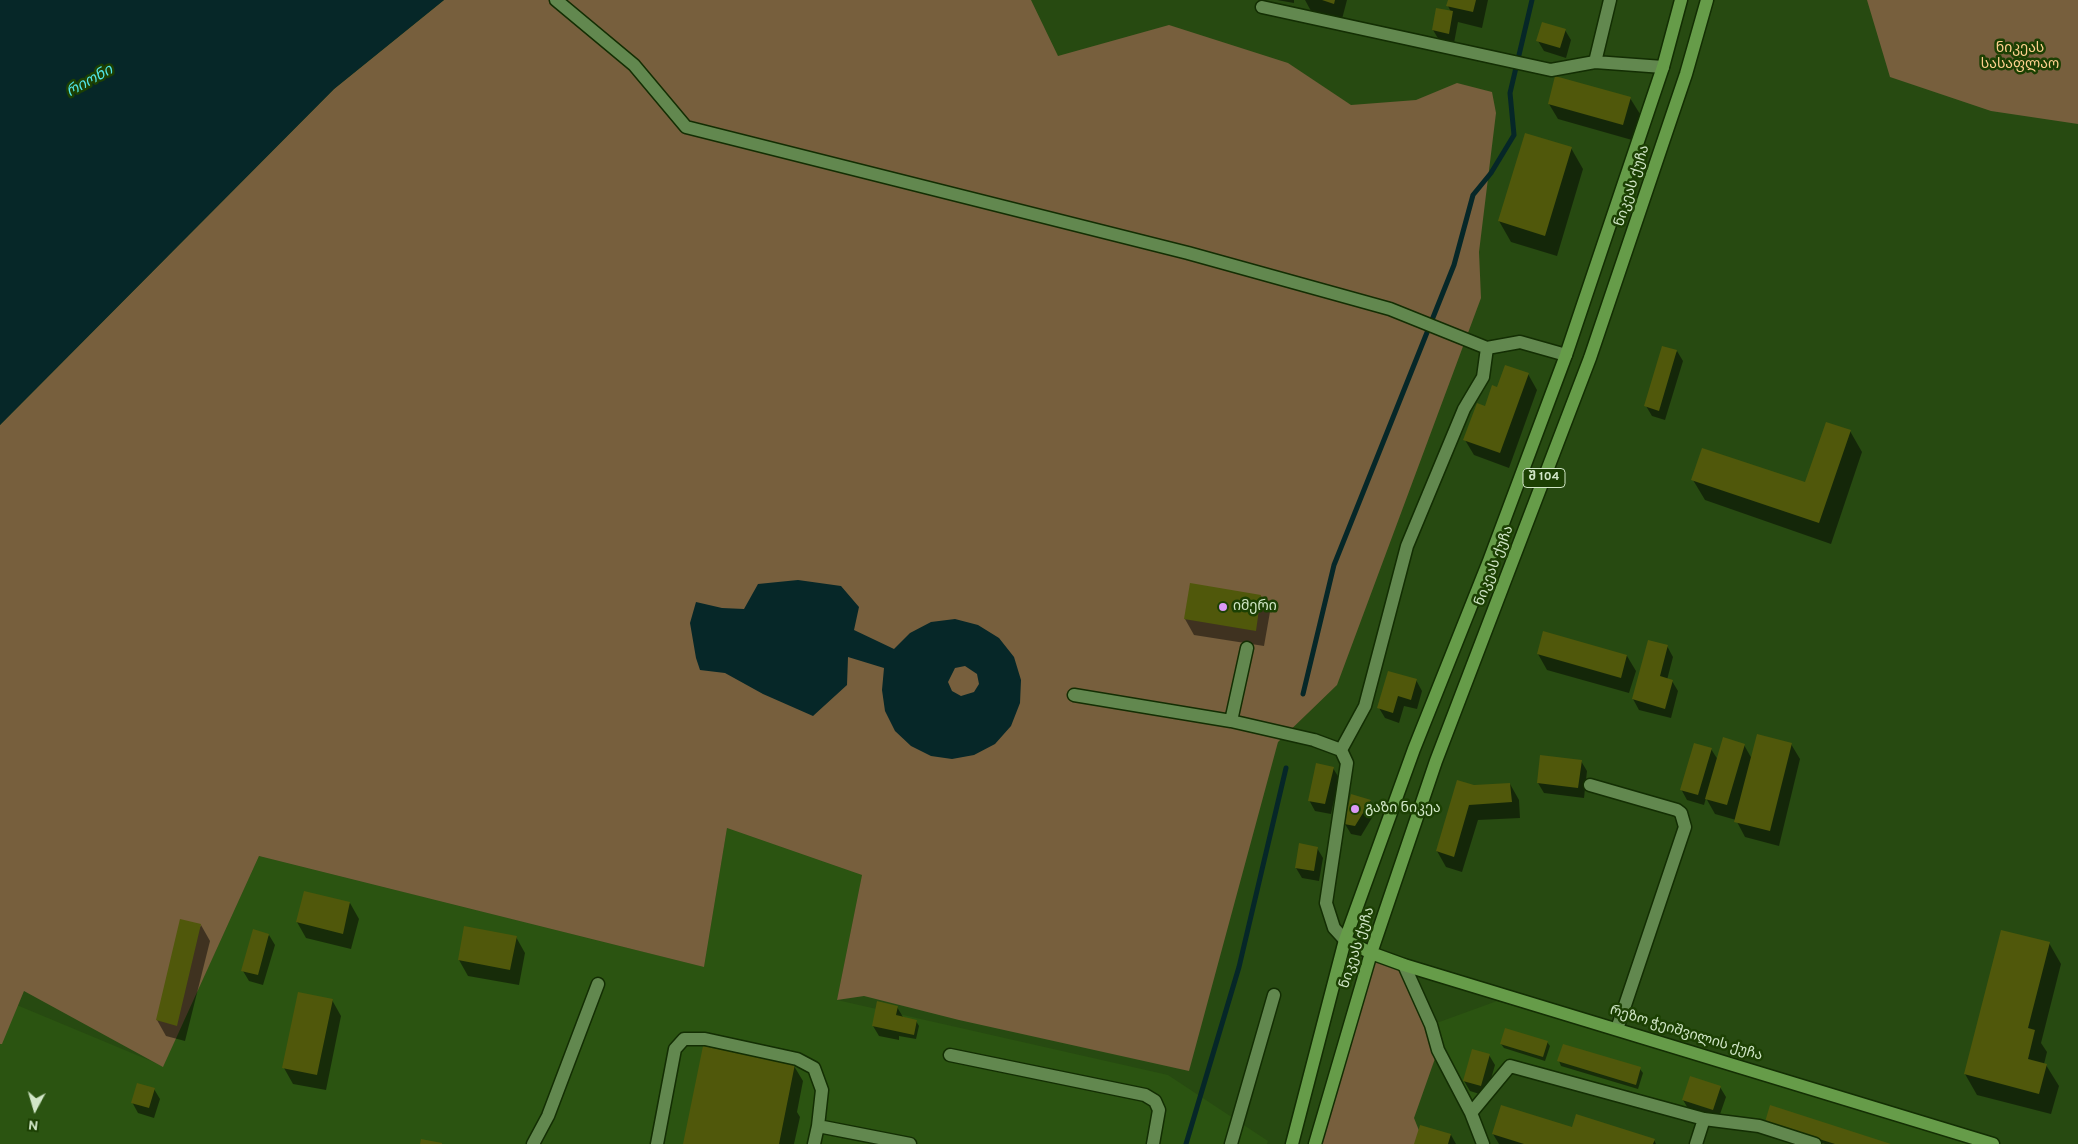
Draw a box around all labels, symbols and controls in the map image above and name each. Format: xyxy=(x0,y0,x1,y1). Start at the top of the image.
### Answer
park label: ნიკეას სასაფლაო xyxy=(1981,41,2059,74)
water label: რიონი xyxy=(64,62,116,102)
street label: ნიკეას ქუჩა xyxy=(1612,143,1654,229)
road number: შ 104 xyxy=(1523,468,1565,488)
street label: ნიკეას ქუჩა xyxy=(1472,523,1518,609)
place label: იმერი xyxy=(1233,599,1277,615)
marker: იმერი xyxy=(1217,601,1229,613)
place label: გაზი ნიკეა xyxy=(1365,801,1441,817)
marker: გაზი ნიკეა xyxy=(1349,803,1361,815)
street label: ნიკეას ქუჩა xyxy=(1337,905,1379,991)
street label: რეზო ჭეიშვილის ქუჩა xyxy=(1608,1003,1764,1065)
north arrow xyxy=(10,1084,60,1134)
text: N xyxy=(27,1115,39,1133)

